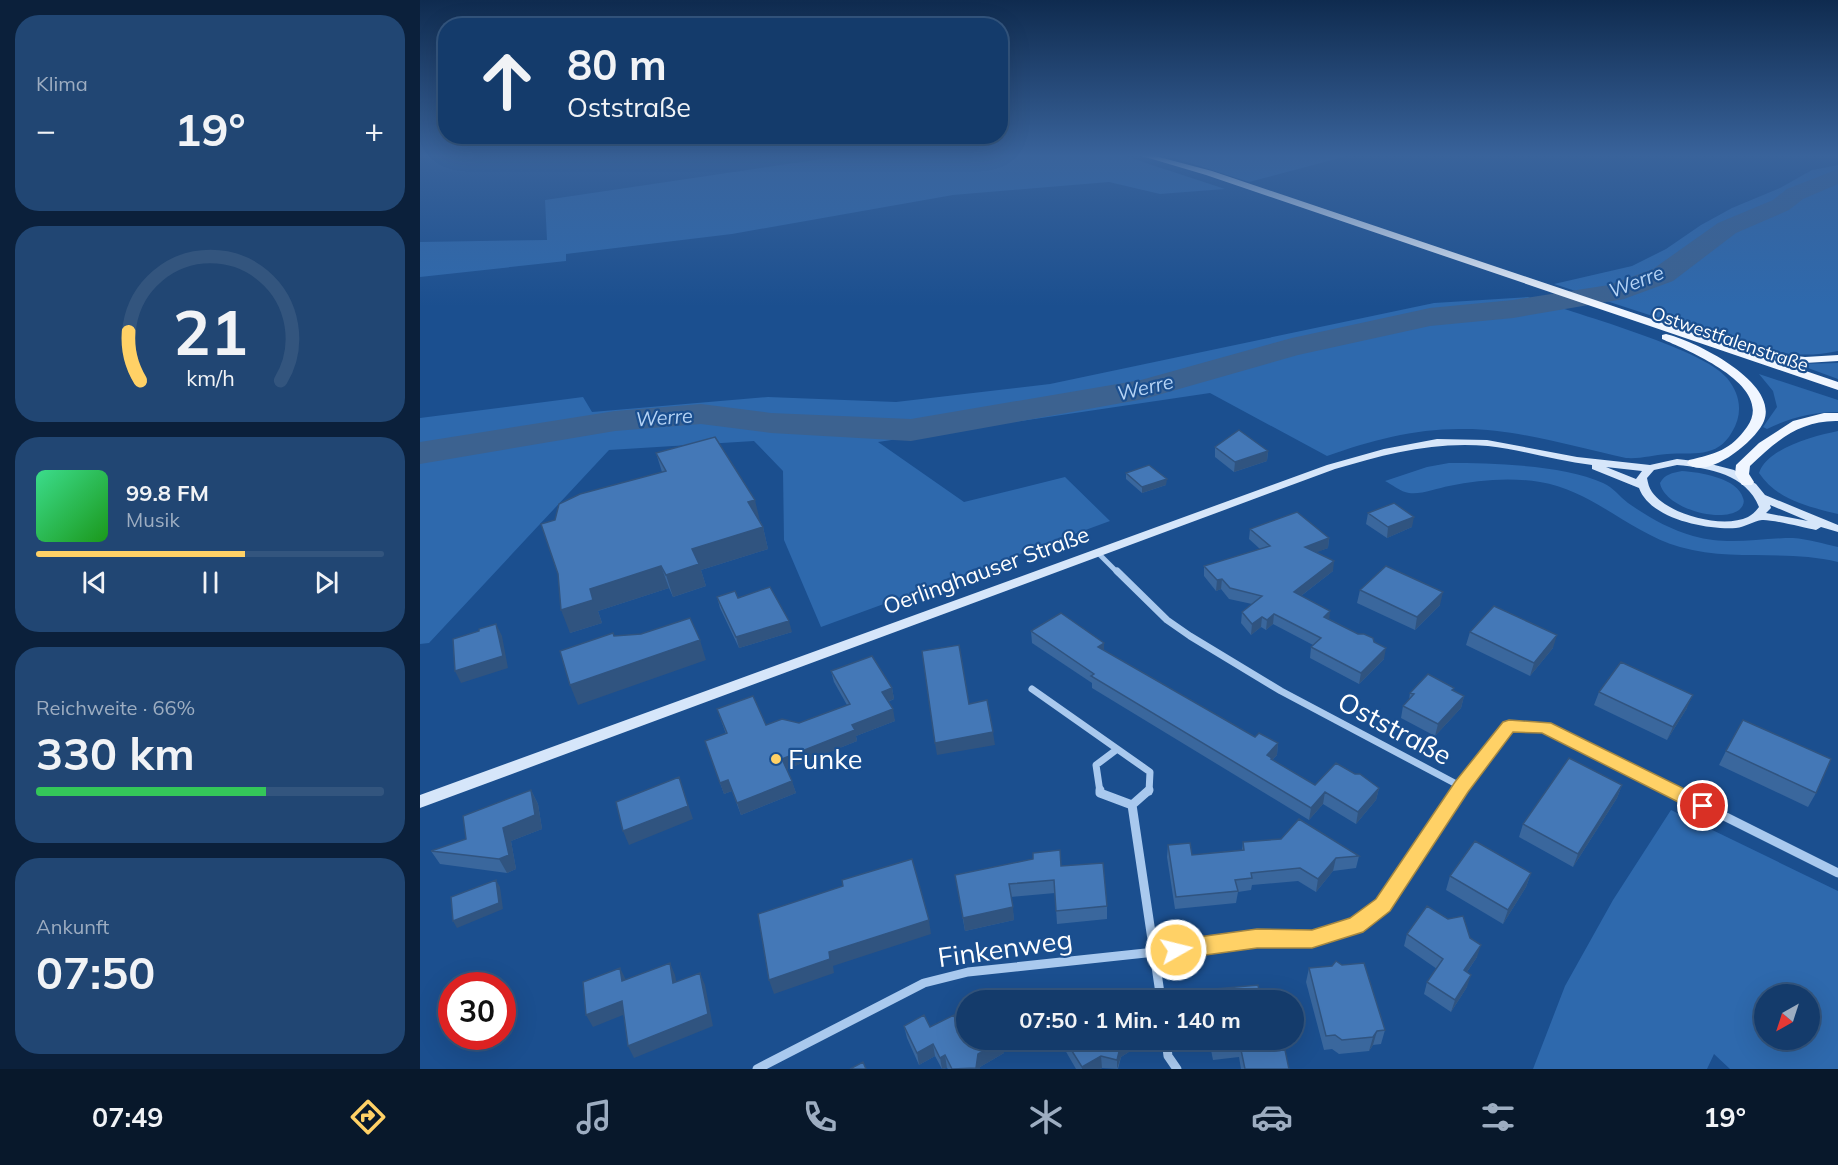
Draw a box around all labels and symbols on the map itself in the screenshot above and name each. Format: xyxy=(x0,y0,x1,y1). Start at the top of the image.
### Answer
water label: Werre xyxy=(1605,259,1667,303)
street label: Ostwestfalenstraße xyxy=(1648,301,1812,377)
water label: Werre xyxy=(1114,368,1176,406)
water label: Werre xyxy=(635,403,694,431)
street label: Oerlinghauser Straße xyxy=(879,520,1093,620)
street label: Oststraße xyxy=(1332,684,1458,772)
place label: Funke xyxy=(788,742,863,776)
marker: Funke xyxy=(769,752,783,766)
pin xyxy=(1677,780,1728,831)
position arrow xyxy=(1144,918,1208,982)
street label: Finkenweg xyxy=(935,922,1075,974)
speed limit sign: 30 xyxy=(438,972,516,1050)
north arrow xyxy=(1754,984,1820,1050)

